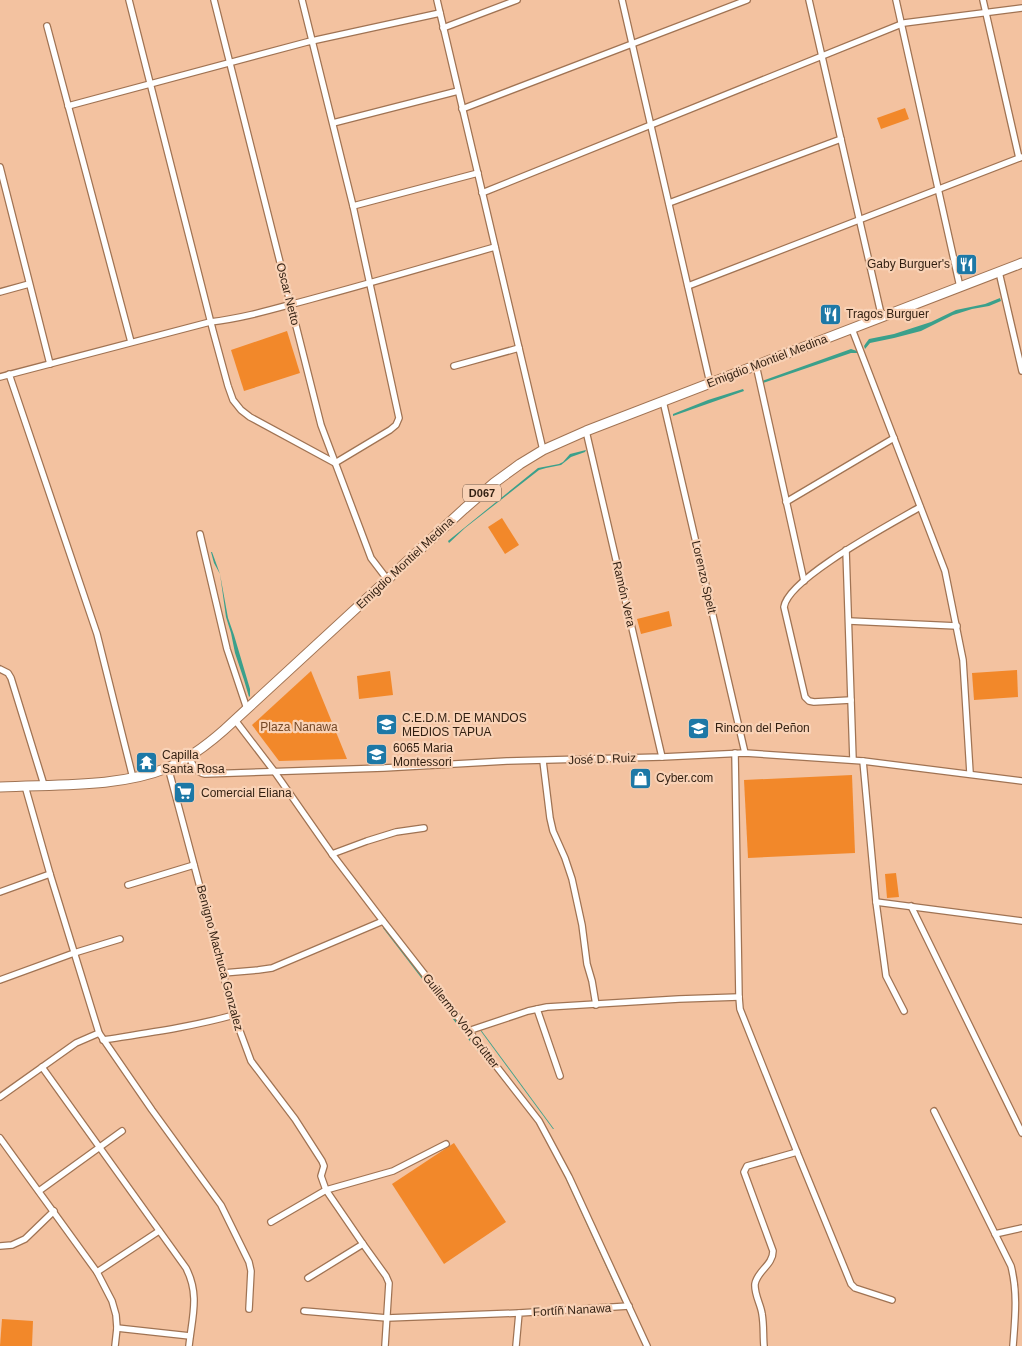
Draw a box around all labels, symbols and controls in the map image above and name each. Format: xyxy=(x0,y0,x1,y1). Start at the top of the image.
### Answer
restaurant icon: Gaby Burguer's xyxy=(954,252,978,276)
place label: Gaby Burguer's xyxy=(867,257,950,271)
street label: Oscar Netto xyxy=(273,261,303,327)
restaurant icon: Tragos Burguer xyxy=(818,302,842,326)
place label: Tragos Burguer xyxy=(846,307,929,321)
street label: Emigdio Montiel Medina xyxy=(705,331,830,390)
road number: D067 xyxy=(463,484,501,502)
street label: Emigdio Montiel Medina xyxy=(353,514,457,612)
street label: Lorenzo Spelt xyxy=(689,539,719,615)
street label: Ramón Vera xyxy=(610,560,638,628)
place label: C.E.D.M. DE MANDOS MEDIOS TAPUA xyxy=(402,711,527,739)
school or university icon: C.E.D.M. DE MANDOS MEDIOS TAPUA xyxy=(374,713,398,737)
school or university icon: Rincon del Peñon xyxy=(687,716,711,740)
park label: Plaza Nanawa xyxy=(260,720,338,734)
place label: Rincon del Peñon xyxy=(715,721,810,735)
place label: 6065 Maria Montessori xyxy=(393,741,453,769)
school or university icon: 6065 Maria Montessori xyxy=(365,743,389,767)
place label: Capilla Santa Rosa xyxy=(162,748,225,776)
temple icon: Capilla Santa Rosa xyxy=(134,750,158,774)
street label: José D. Ruiz xyxy=(568,751,636,767)
shop icon: Cyber.com xyxy=(628,766,652,790)
place label: Cyber.com xyxy=(656,771,713,785)
supermarket icon: Comercial Eliana xyxy=(173,781,197,805)
place label: Comercial Eliana xyxy=(201,786,292,800)
street label: Benigno Machuca Gonzalez xyxy=(194,884,246,1032)
street label: Guillermo Von Grütter xyxy=(420,971,502,1071)
street label: Fortíñ Nanawa xyxy=(532,1301,612,1319)

